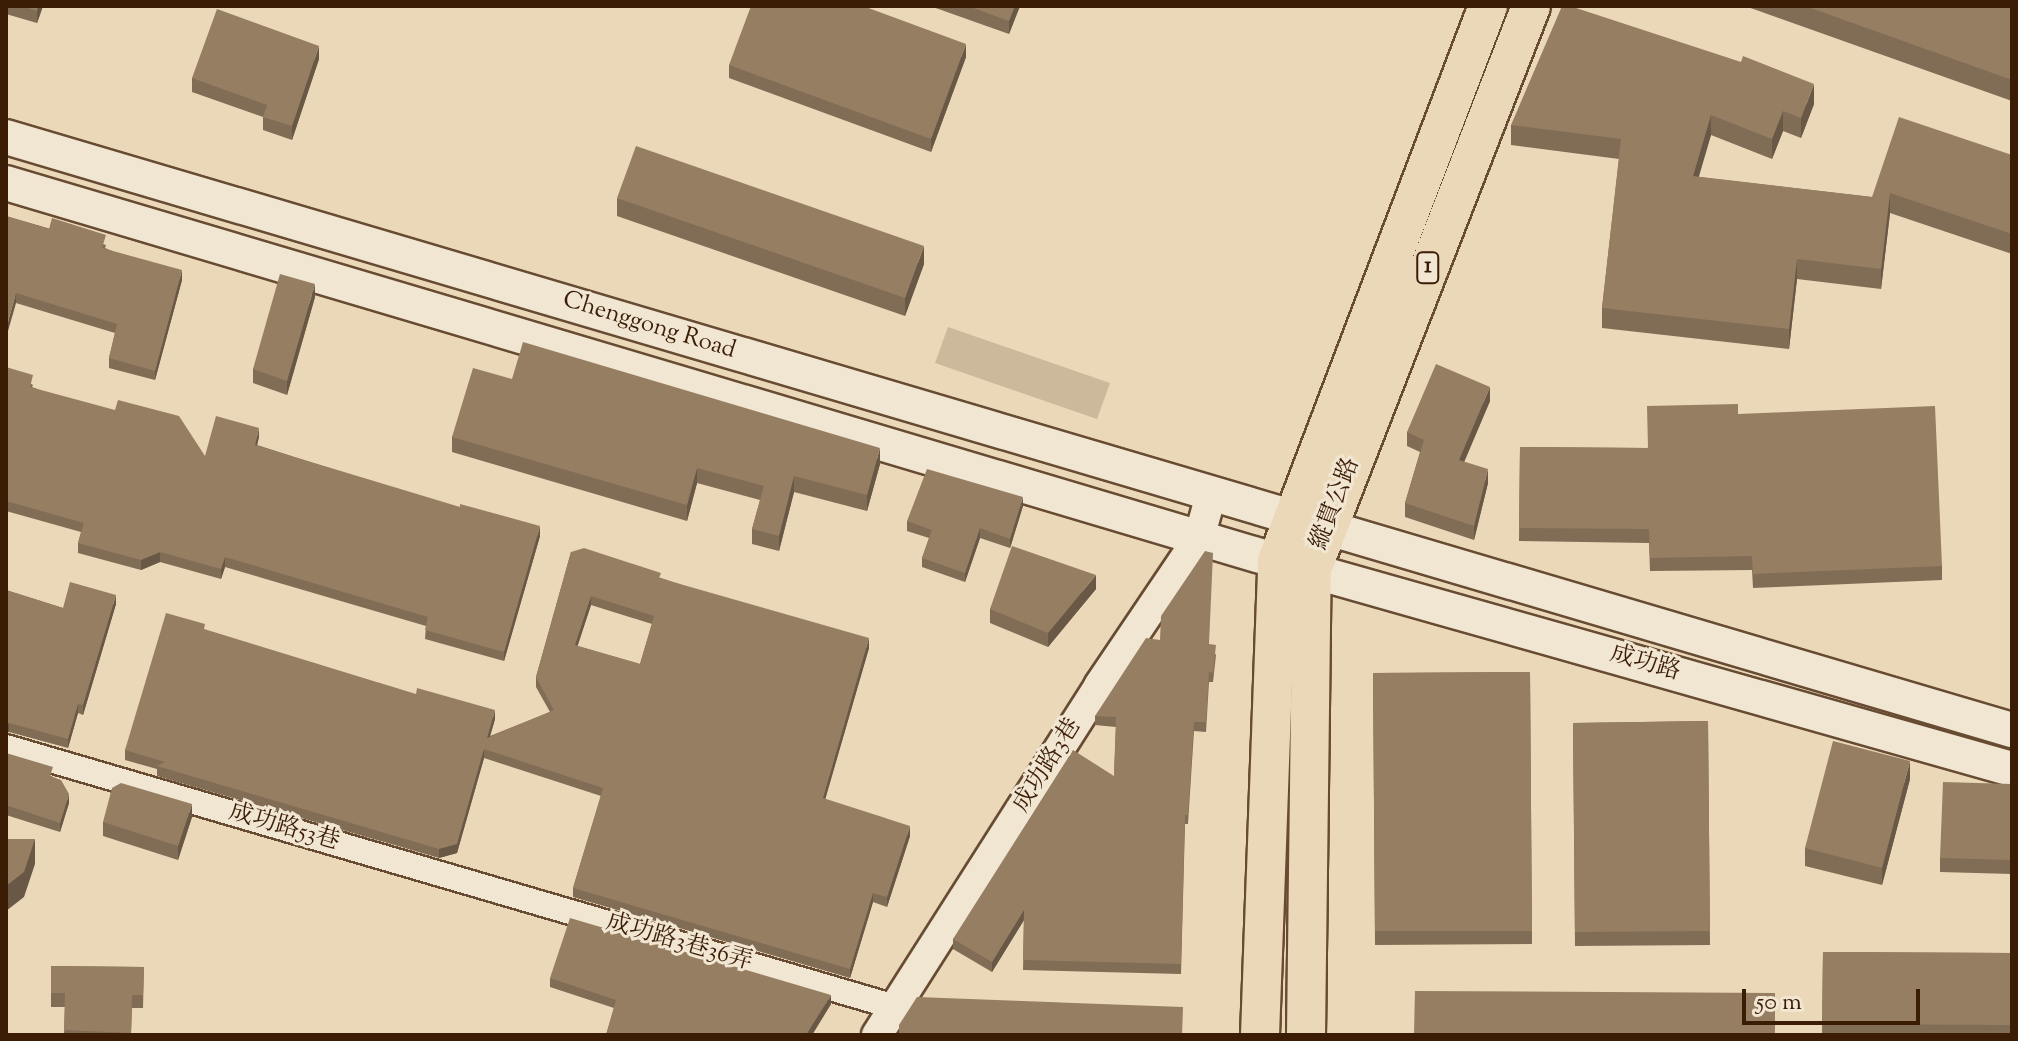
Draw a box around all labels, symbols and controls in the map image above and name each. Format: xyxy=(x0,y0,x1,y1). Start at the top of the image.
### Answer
road number: 1 xyxy=(1416,250,1440,286)
street label: Chenggong Road xyxy=(559,286,739,366)
street label: 縱貫公路 xyxy=(1305,454,1367,554)
street label: 成功路 xyxy=(1606,640,1684,688)
street label: 成功路3巷 xyxy=(1008,714,1088,818)
street label: 成功路53巷 xyxy=(225,798,343,858)
street label: 成功路3巷36弄 xyxy=(602,908,756,978)
scale bar xyxy=(1746,973,1924,1023)
text: 50 m xyxy=(1756,986,1802,1020)

